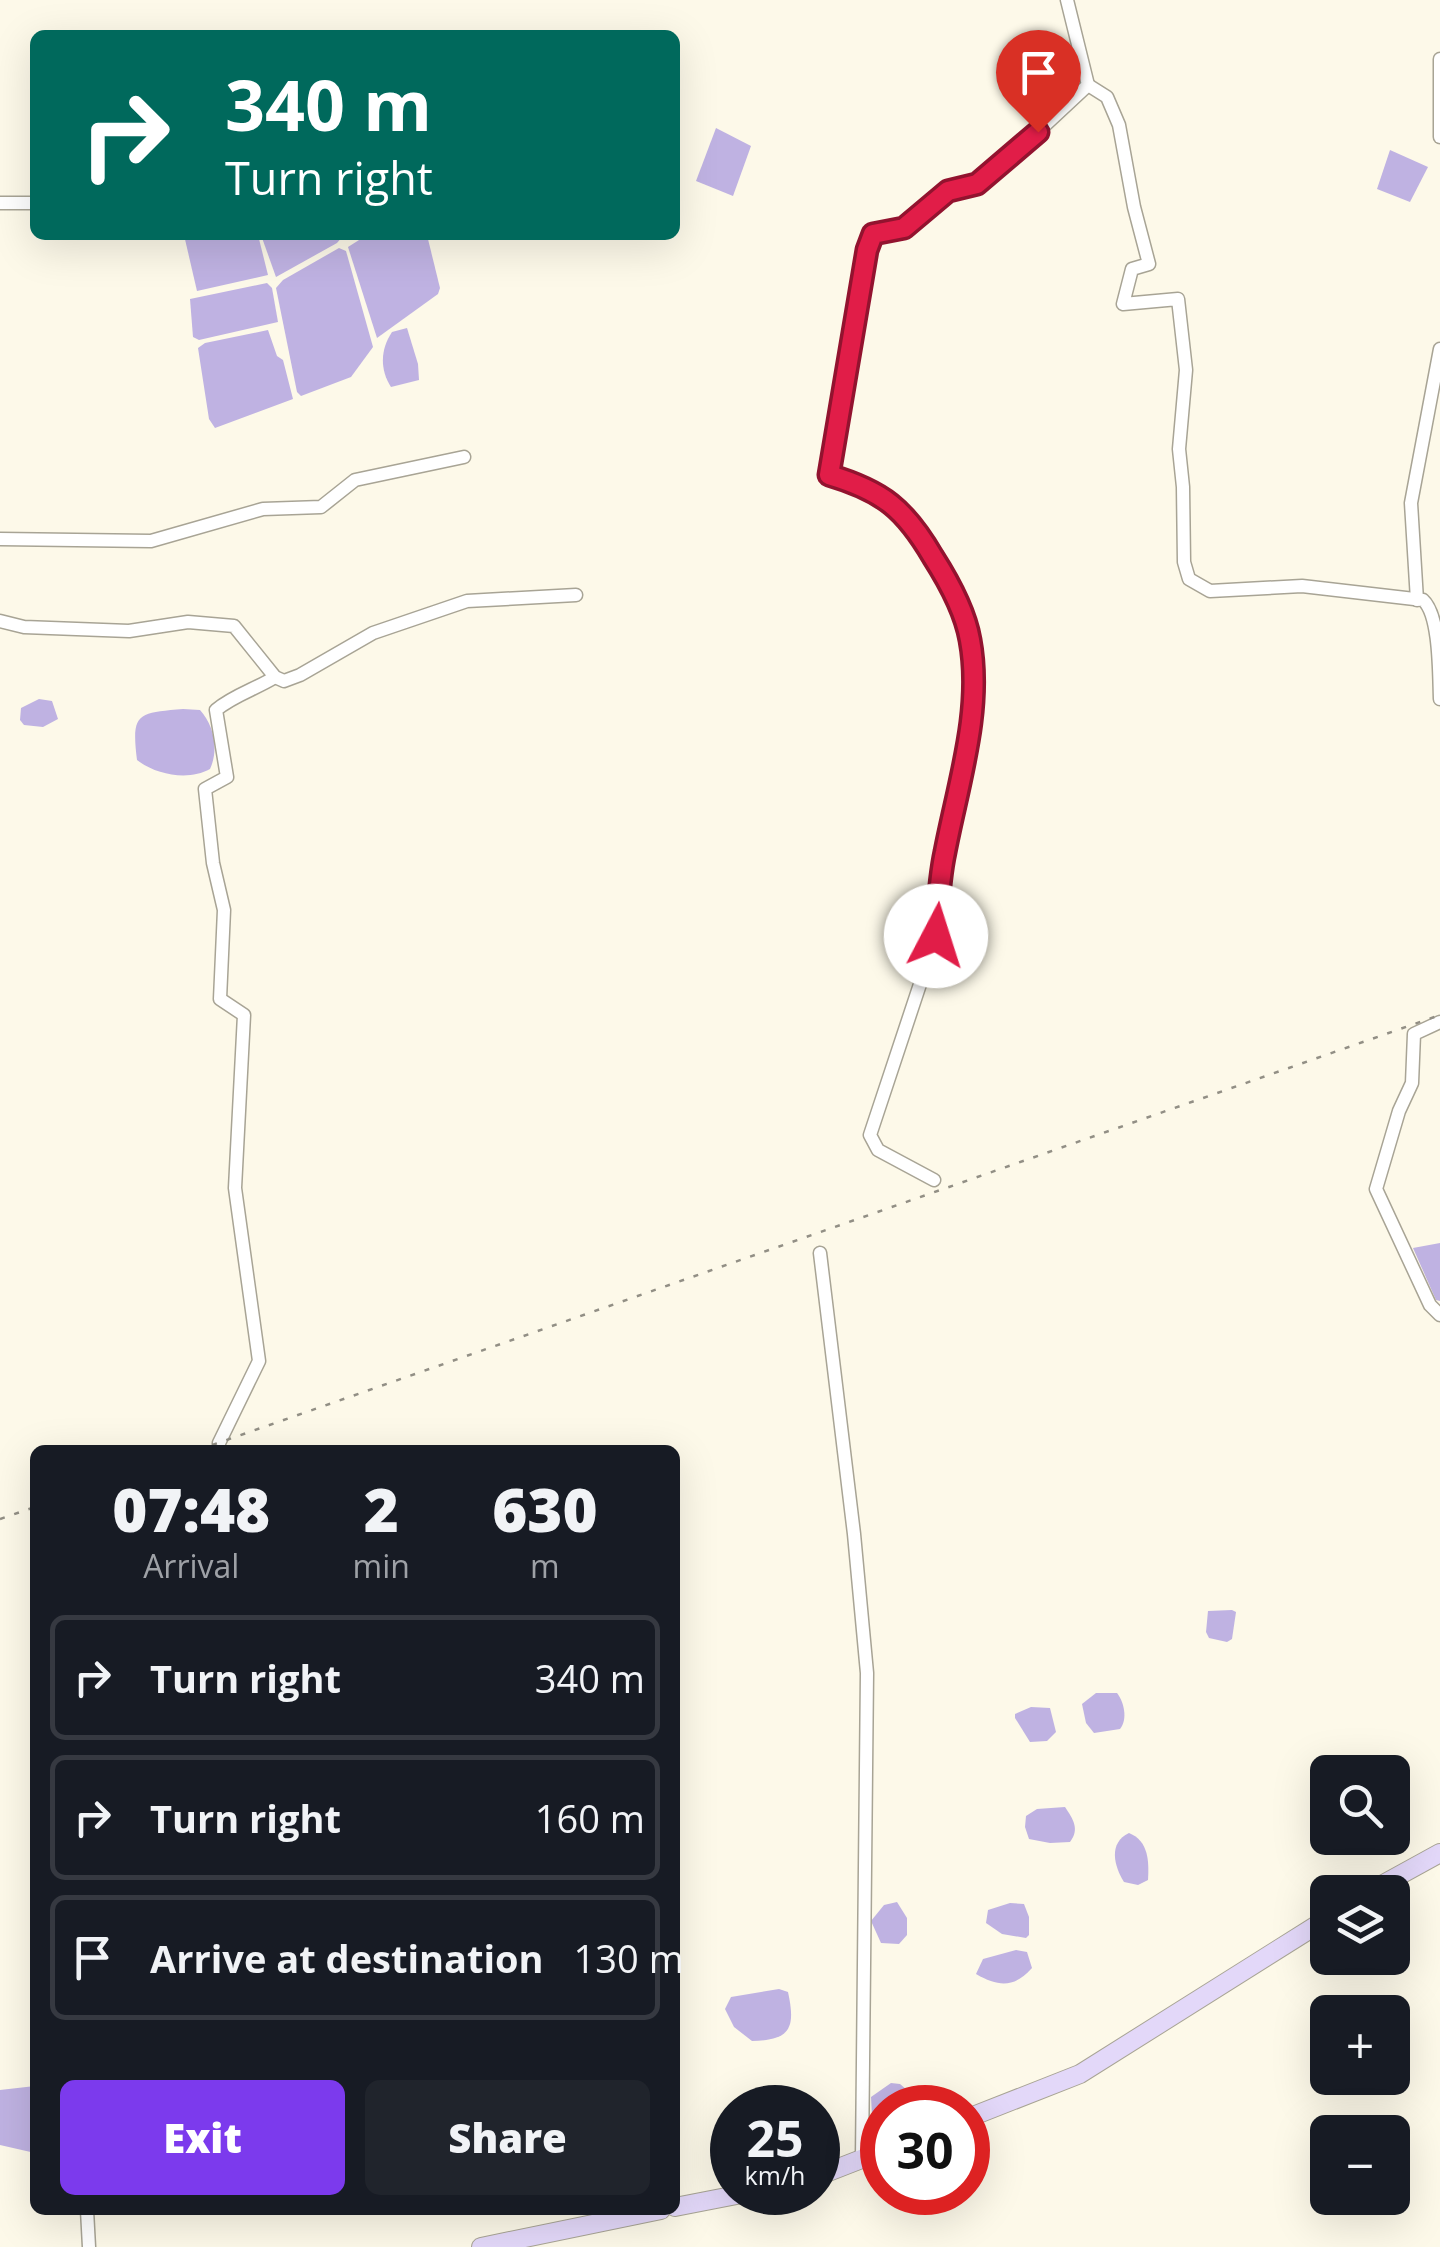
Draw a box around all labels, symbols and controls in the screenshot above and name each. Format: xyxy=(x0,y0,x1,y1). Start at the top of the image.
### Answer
pin xyxy=(996,30,1081,133)
icon: arrive xyxy=(1011,45,1066,100)
text: 340 m xyxy=(225,56,432,152)
icon: right xyxy=(60,70,190,200)
text: Turn right xyxy=(225,147,433,208)
position arrow xyxy=(884,884,988,988)
text: 07:48 xyxy=(112,1468,270,1550)
text: 2 xyxy=(364,1468,399,1550)
text: 630 xyxy=(492,1468,598,1550)
text: Arrival xyxy=(143,1544,239,1587)
text: min xyxy=(353,1544,410,1587)
text: m xyxy=(530,1544,560,1587)
icon: right xyxy=(65,1650,120,1705)
text: Turn right xyxy=(150,1652,341,1704)
text: 340 m xyxy=(535,1652,645,1704)
map controls xyxy=(1310,1755,1410,2215)
button: search xyxy=(1310,1755,1410,1855)
icon: right xyxy=(65,1790,120,1845)
text: Turn right xyxy=(150,1792,341,1844)
text: 160 m xyxy=(535,1792,645,1844)
button: layers xyxy=(1310,1875,1410,1975)
icon: arrive xyxy=(65,1930,120,1985)
text: Arrive at destination xyxy=(150,1932,544,1984)
text: 130 m xyxy=(574,1932,684,1984)
button: + xyxy=(1310,1995,1410,2095)
button: Exit xyxy=(60,2080,345,2195)
button: Share xyxy=(365,2080,650,2195)
speed limit sign: 30 xyxy=(860,2085,990,2215)
text: 25 xyxy=(746,2104,804,2172)
button: − xyxy=(1310,2115,1410,2215)
text: km/h xyxy=(745,2158,805,2192)

